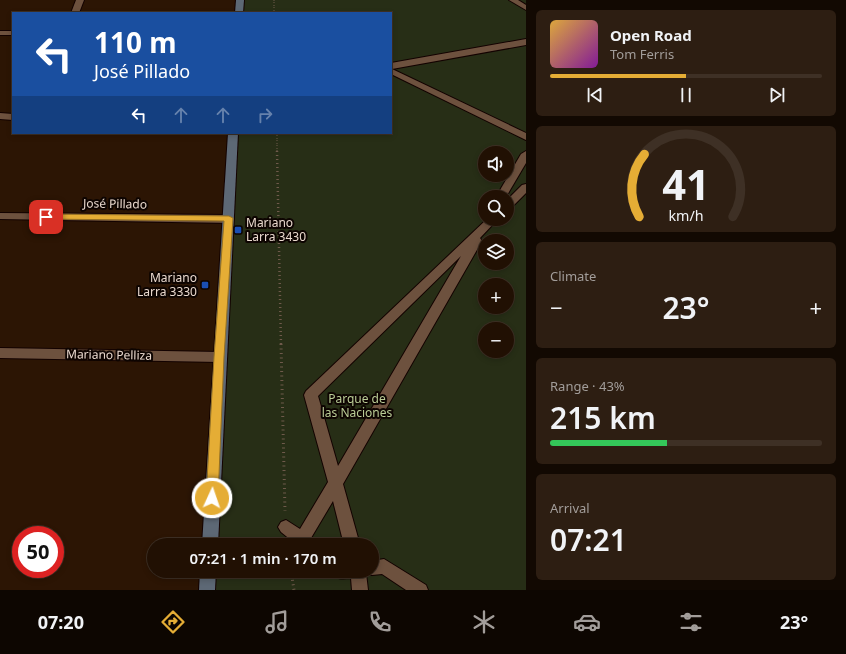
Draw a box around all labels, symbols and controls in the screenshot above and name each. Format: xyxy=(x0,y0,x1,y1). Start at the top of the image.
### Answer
text: 110 m xyxy=(94,23,177,61)
text: Open Road xyxy=(610,25,692,45)
icon: left xyxy=(28,28,80,80)
text: Tom Ferris xyxy=(610,45,674,63)
text: José Pillado xyxy=(94,59,190,83)
icon: previous xyxy=(584,84,606,106)
icon: pause xyxy=(675,84,697,106)
icon: next xyxy=(766,84,788,106)
icon: left xyxy=(128,104,150,126)
icon: ahead xyxy=(170,104,192,126)
icon: ahead xyxy=(212,104,234,126)
icon: right xyxy=(254,104,276,126)
map controls xyxy=(478,146,514,358)
button: sound xyxy=(478,146,514,182)
text: 41 xyxy=(662,156,710,212)
button: search xyxy=(478,190,514,226)
street label: José Pillado xyxy=(82,194,147,213)
pin xyxy=(29,200,63,234)
icon: arrive xyxy=(35,206,57,228)
text: km/h xyxy=(668,206,704,225)
place label: Mariano Larra 3430 xyxy=(246,214,306,245)
marker: Mariano Larra 3430 xyxy=(233,225,243,235)
button: layers xyxy=(478,234,514,270)
text: Climate xyxy=(550,267,596,285)
place label: Mariano Larra 3330 xyxy=(137,269,197,300)
button: + xyxy=(478,278,514,314)
marker: Mariano Larra 3330 xyxy=(200,280,210,290)
text: 23° xyxy=(662,287,710,328)
text: − xyxy=(550,292,563,322)
text: + xyxy=(809,292,822,322)
button: − xyxy=(478,322,514,358)
street label: Mariano Pelliza xyxy=(66,345,152,364)
text: Range · 43% xyxy=(550,377,625,395)
park label: Parque de las Naciones xyxy=(322,390,393,421)
text: 215 km xyxy=(550,397,656,438)
position arrow xyxy=(191,477,233,519)
text: Arrival xyxy=(550,499,590,517)
text: 07:21 xyxy=(550,519,627,560)
speed limit sign: 50 xyxy=(12,526,64,578)
text: 07:21 · 1 min · 170 m xyxy=(189,548,337,568)
icon: directions xyxy=(159,608,187,636)
icon: music xyxy=(263,608,291,636)
icon: phone xyxy=(366,608,394,636)
icon: climate xyxy=(470,608,498,636)
icon: car xyxy=(573,608,601,636)
icon: filters xyxy=(677,608,705,636)
text: 07:20 xyxy=(38,610,84,634)
text: 23° xyxy=(780,610,808,634)

